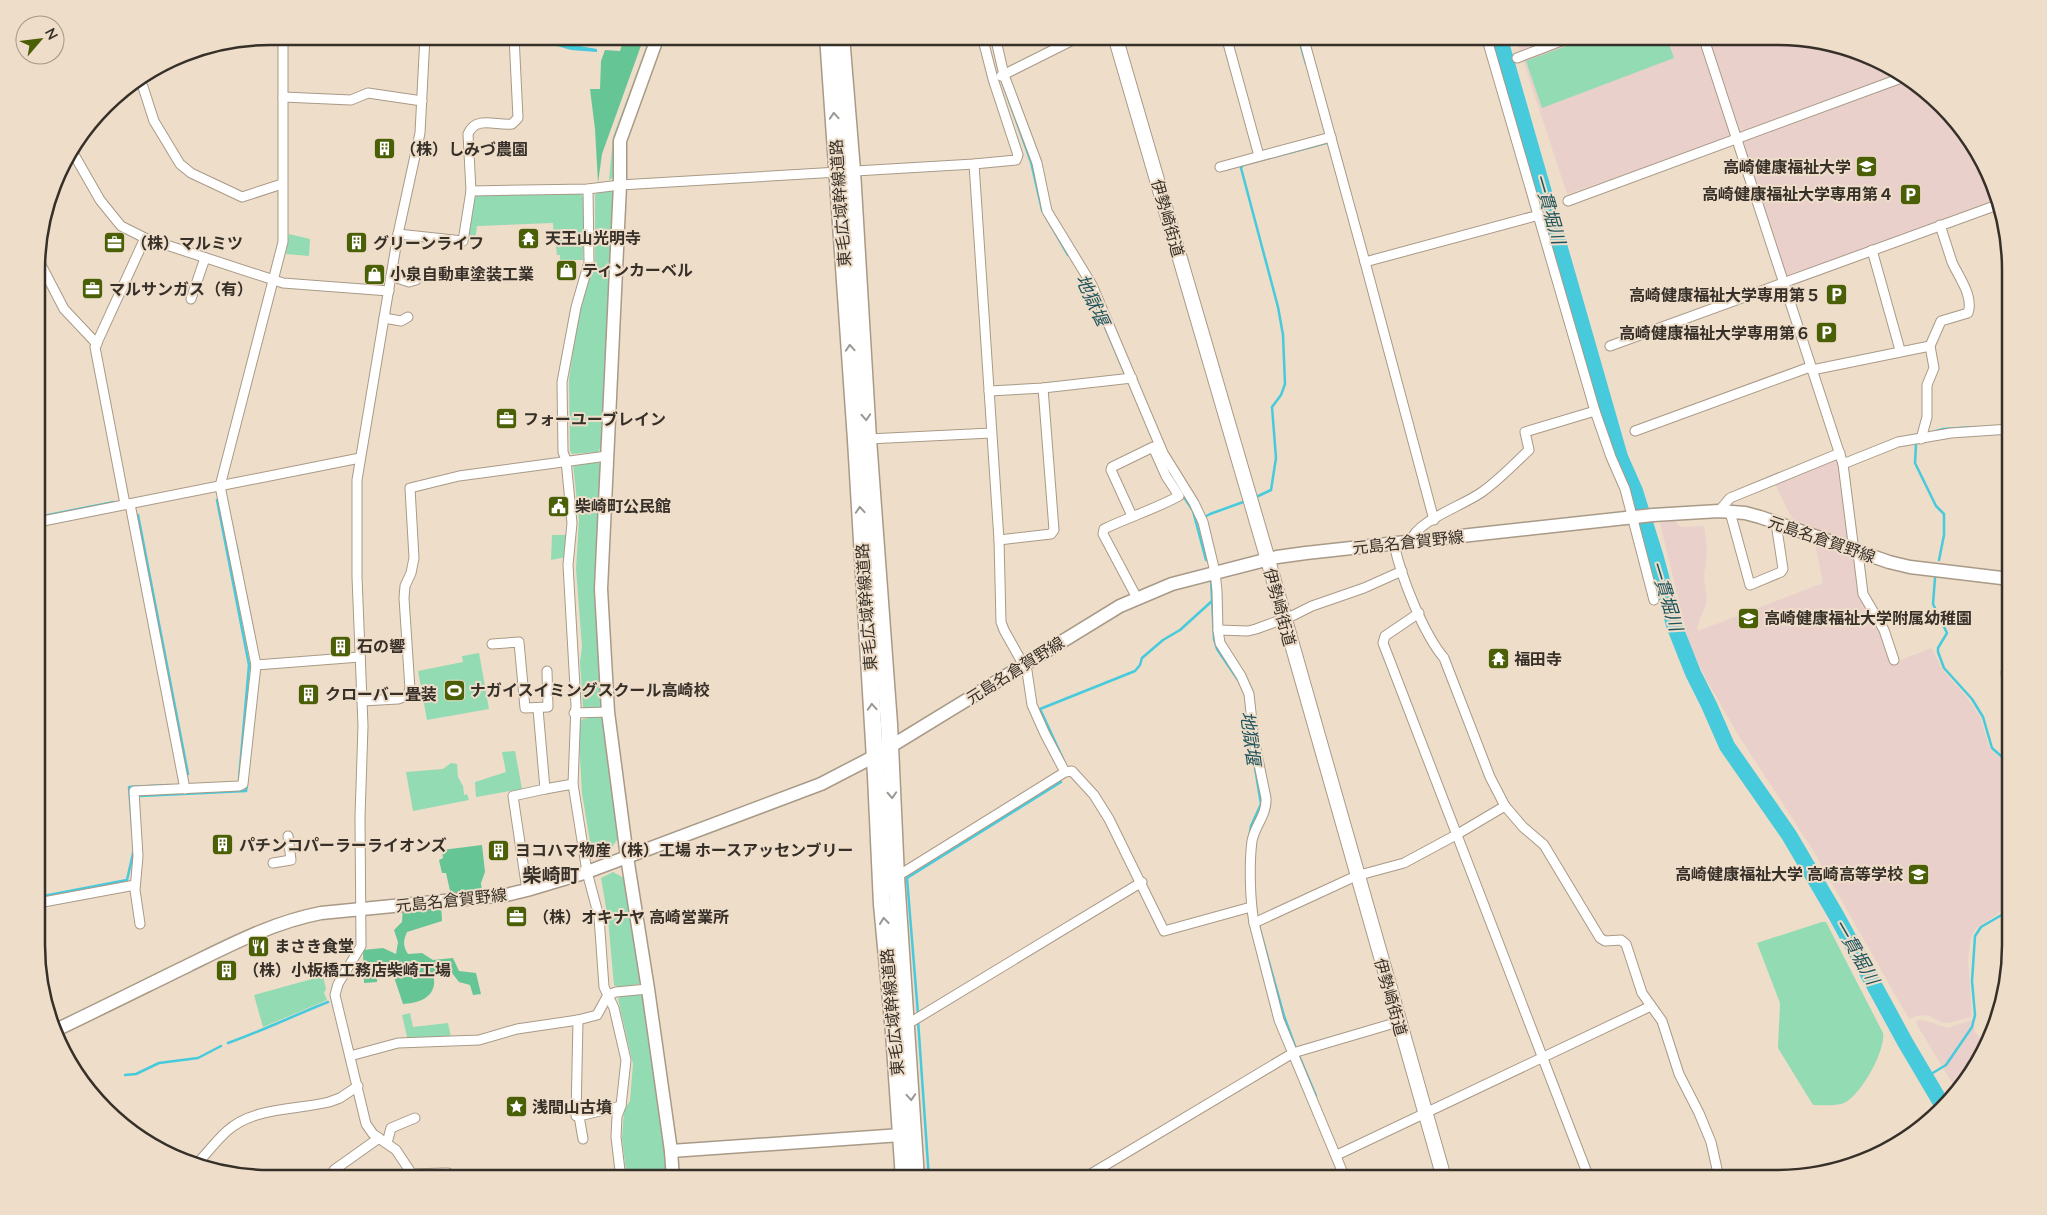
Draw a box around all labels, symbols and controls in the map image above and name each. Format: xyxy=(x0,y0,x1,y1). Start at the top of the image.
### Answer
north arrow xyxy=(15,15,65,65)
text: N xyxy=(42,25,62,42)
one-way arrow xyxy=(829,112,840,120)
building icon: （株）しみづ農園 xyxy=(372,137,396,161)
place label: （株）しみづ農園 xyxy=(400,139,528,158)
street label: 東毛広域幹線道路 xyxy=(826,139,853,268)
school or university icon: 高崎健康福祉大学 xyxy=(1855,155,1879,179)
place label: 高崎健康福祉大学 xyxy=(1723,157,1851,176)
water label: 一貫堀川 xyxy=(1529,171,1571,248)
street label: 伊勢崎街道 xyxy=(1148,177,1189,259)
parking icon: 高崎健康福祉大学専用第４ xyxy=(1898,182,1922,206)
place label: 高崎健康福祉大学専用第４ xyxy=(1702,184,1894,203)
temple icon: 天王山光明寺 xyxy=(517,226,541,250)
place label: 天王山光明寺 xyxy=(545,228,641,247)
office icon: （株）マルミツ xyxy=(103,231,127,255)
building icon: グリーンライフ xyxy=(345,231,369,255)
place label: （株）マルミツ xyxy=(131,233,243,252)
place label: グリーンライフ xyxy=(373,233,484,252)
shop icon: ティンカーベル xyxy=(554,258,578,282)
place label: ティンカーベル xyxy=(582,260,693,279)
shop icon: 小泉自動車塗装工業 xyxy=(362,262,386,286)
place label: 小泉自動車塗装工業 xyxy=(390,264,534,283)
water label: 地獄堰 xyxy=(1072,270,1116,331)
office icon: マルサンガス（有） xyxy=(81,277,105,301)
place label: マルサンガス（有） xyxy=(109,279,253,298)
parking icon: 高崎健康福祉大学専用第５ xyxy=(1825,283,1849,307)
place label: 高崎健康福祉大学専用第５ xyxy=(1629,285,1821,304)
parking icon: 高崎健康福祉大学専用第６ xyxy=(1815,321,1839,345)
place label: 高崎健康福祉大学専用第６ xyxy=(1619,323,1811,342)
one-way arrow xyxy=(844,344,855,352)
office icon: フォーユーブレイン xyxy=(495,407,519,431)
place label: フォーユーブレイン xyxy=(523,409,666,428)
one-way arrow xyxy=(861,413,872,421)
public building icon: 柴崎町公民館 xyxy=(547,494,571,518)
place label: 柴崎町公民館 xyxy=(575,496,671,515)
one-way arrow xyxy=(855,506,866,514)
street label: 元島名倉賀野線 xyxy=(1766,511,1878,566)
street label: 元島名倉賀野線 xyxy=(1351,526,1465,557)
street label: 東毛広域幹線道路 xyxy=(852,543,879,672)
water label: 一貫堀川 xyxy=(1646,558,1689,635)
street label: 伊勢崎街道 xyxy=(1261,566,1300,648)
school or university icon: 高崎健康福祉大学附属幼稚園 xyxy=(1736,606,1760,630)
place label: 高崎健康福祉大学附属幼稚園 xyxy=(1764,608,1972,627)
street label: 元島名倉賀野線 xyxy=(962,632,1067,707)
building icon: 石の響 xyxy=(329,634,353,658)
place label: 石の響 xyxy=(357,636,405,655)
temple icon: 福田寺 xyxy=(1486,647,1510,671)
place label: 福田寺 xyxy=(1514,649,1562,668)
sports icon: ナガイスイミングスクール高崎校 xyxy=(442,678,466,702)
place label: ナガイスイミングスクール高崎校 xyxy=(470,680,710,699)
building icon: クローバー畳装 xyxy=(297,682,321,706)
place label: クローバー畳装 xyxy=(325,684,437,703)
one-way arrow xyxy=(867,703,878,711)
water label: 地獄堰 xyxy=(1237,710,1266,769)
one-way arrow xyxy=(886,792,897,800)
building icon: パチンコパーラーライオンズ xyxy=(211,833,235,857)
place label: パチンコパーラーライオンズ xyxy=(239,835,447,854)
building icon: ヨコハマ物産（株）工場 ホースアッセンブリー xyxy=(487,838,511,862)
place label: ヨコハマ物産（株）工場 ホースアッセンブリー xyxy=(515,840,854,859)
school or university icon: 高崎健康福祉大学 高崎高等学校 xyxy=(1907,862,1931,886)
district label: 柴崎町 xyxy=(522,863,580,886)
place label: 高崎健康福祉大学 高崎高等学校 xyxy=(1675,864,1903,883)
street label: 元島名倉賀野線 xyxy=(394,884,508,915)
office icon: （株）オキナヤ 高崎営業所 xyxy=(505,905,529,929)
place label: （株）オキナヤ 高崎営業所 xyxy=(533,907,729,926)
water label: 一貫堀川 xyxy=(1829,915,1885,990)
one-way arrow xyxy=(879,916,890,924)
restaurant icon: まさき食堂 xyxy=(246,934,270,958)
place label: まさき食堂 xyxy=(274,936,354,955)
street label: 東毛広域幹線道路 xyxy=(876,947,907,1077)
street label: 伊勢崎街道 xyxy=(1371,956,1412,1038)
building icon: （株）小板橋工務店柴崎工場 xyxy=(215,958,239,982)
place label: （株）小板橋工務店柴崎工場 xyxy=(243,960,451,979)
one-way arrow xyxy=(906,1094,917,1102)
place icon: 浅間山古墳 xyxy=(504,1095,528,1119)
place label: 浅間山古墳 xyxy=(532,1097,612,1116)

